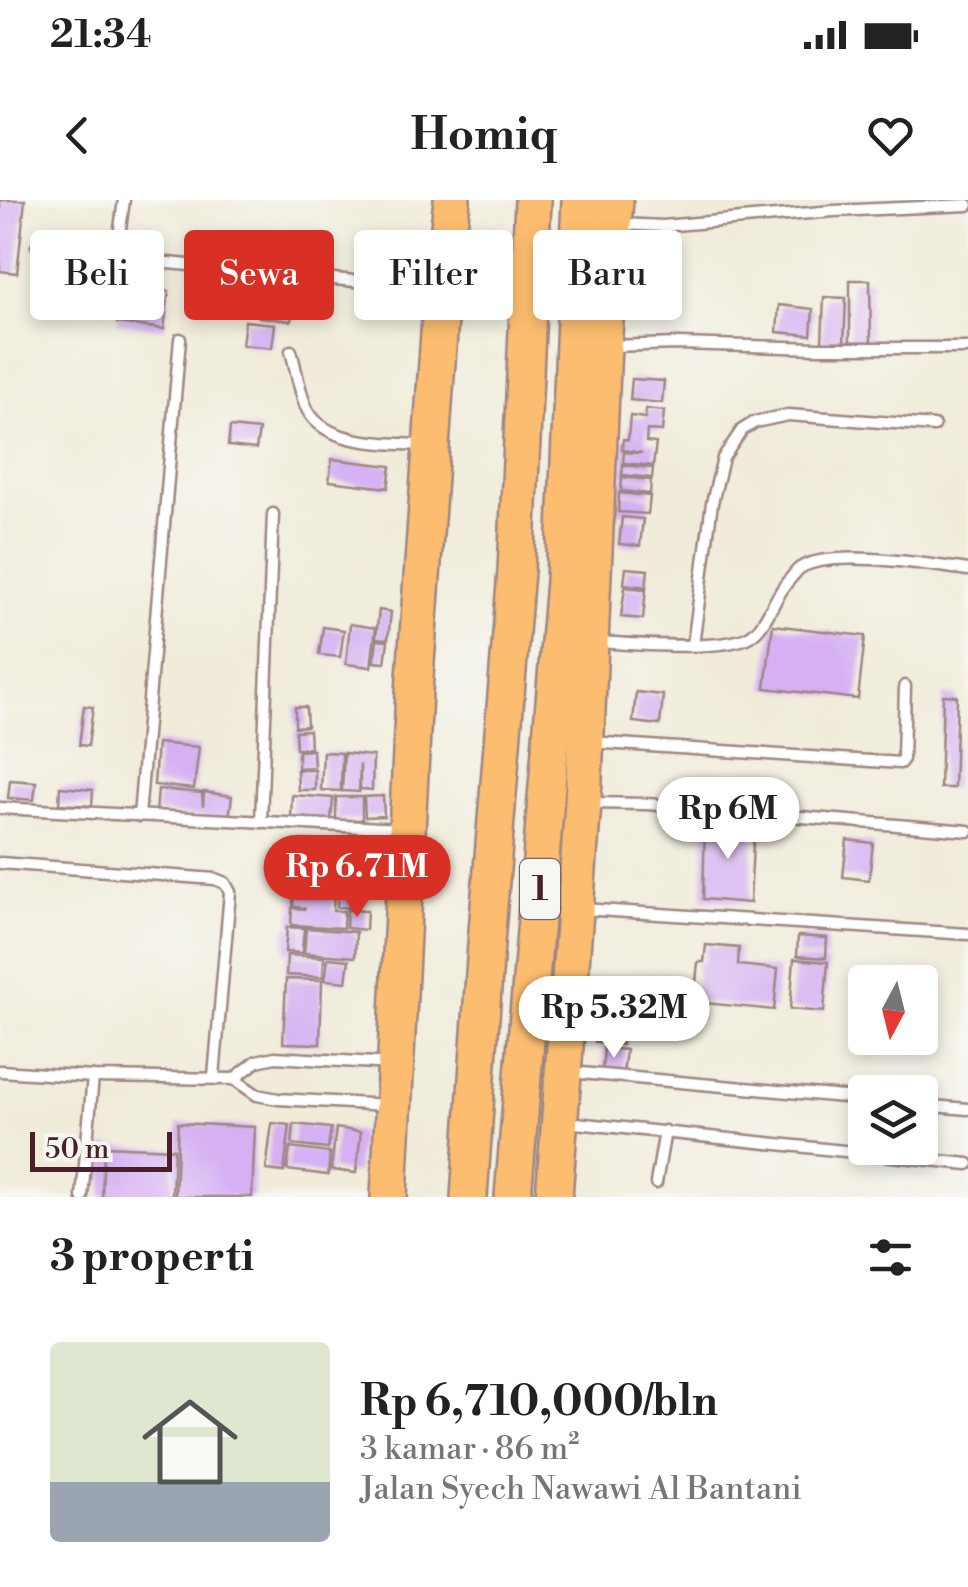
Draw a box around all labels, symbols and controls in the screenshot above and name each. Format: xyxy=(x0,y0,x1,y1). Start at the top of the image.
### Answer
text: 21:34 xyxy=(50,12,152,59)
text: Homiq xyxy=(411,107,557,164)
icon: back xyxy=(50,108,105,163)
icon: heart xyxy=(863,108,918,163)
chip: Beli xyxy=(30,230,164,320)
chip: Sewa xyxy=(184,230,334,320)
chip: Filter xyxy=(354,230,513,320)
chip: Baru xyxy=(533,230,682,320)
pin: Rp 6M xyxy=(658,777,798,862)
text: Rp 6M xyxy=(679,789,777,829)
pin: Rp 6.71M xyxy=(254,835,460,920)
text: Rp 6.71M xyxy=(286,847,428,887)
road number: 1 xyxy=(520,859,560,919)
north arrow xyxy=(848,965,938,1055)
map controls xyxy=(848,965,938,1165)
pin: Rp 5.32M xyxy=(511,976,717,1061)
text: Rp 5.32M xyxy=(541,988,687,1028)
button: layers xyxy=(848,1075,938,1165)
scale bar xyxy=(30,1127,172,1171)
text: 50 m xyxy=(45,1132,109,1167)
icon: filters xyxy=(863,1230,918,1285)
text: 3 properti xyxy=(50,1231,254,1284)
text: Rp 6,710,000/bln xyxy=(360,1376,718,1429)
icon: home xyxy=(130,1382,250,1502)
text: 3 kamar · 86 m² xyxy=(360,1429,580,1469)
text: Jalan Syech Nawawi Al Bantani xyxy=(360,1469,802,1509)

